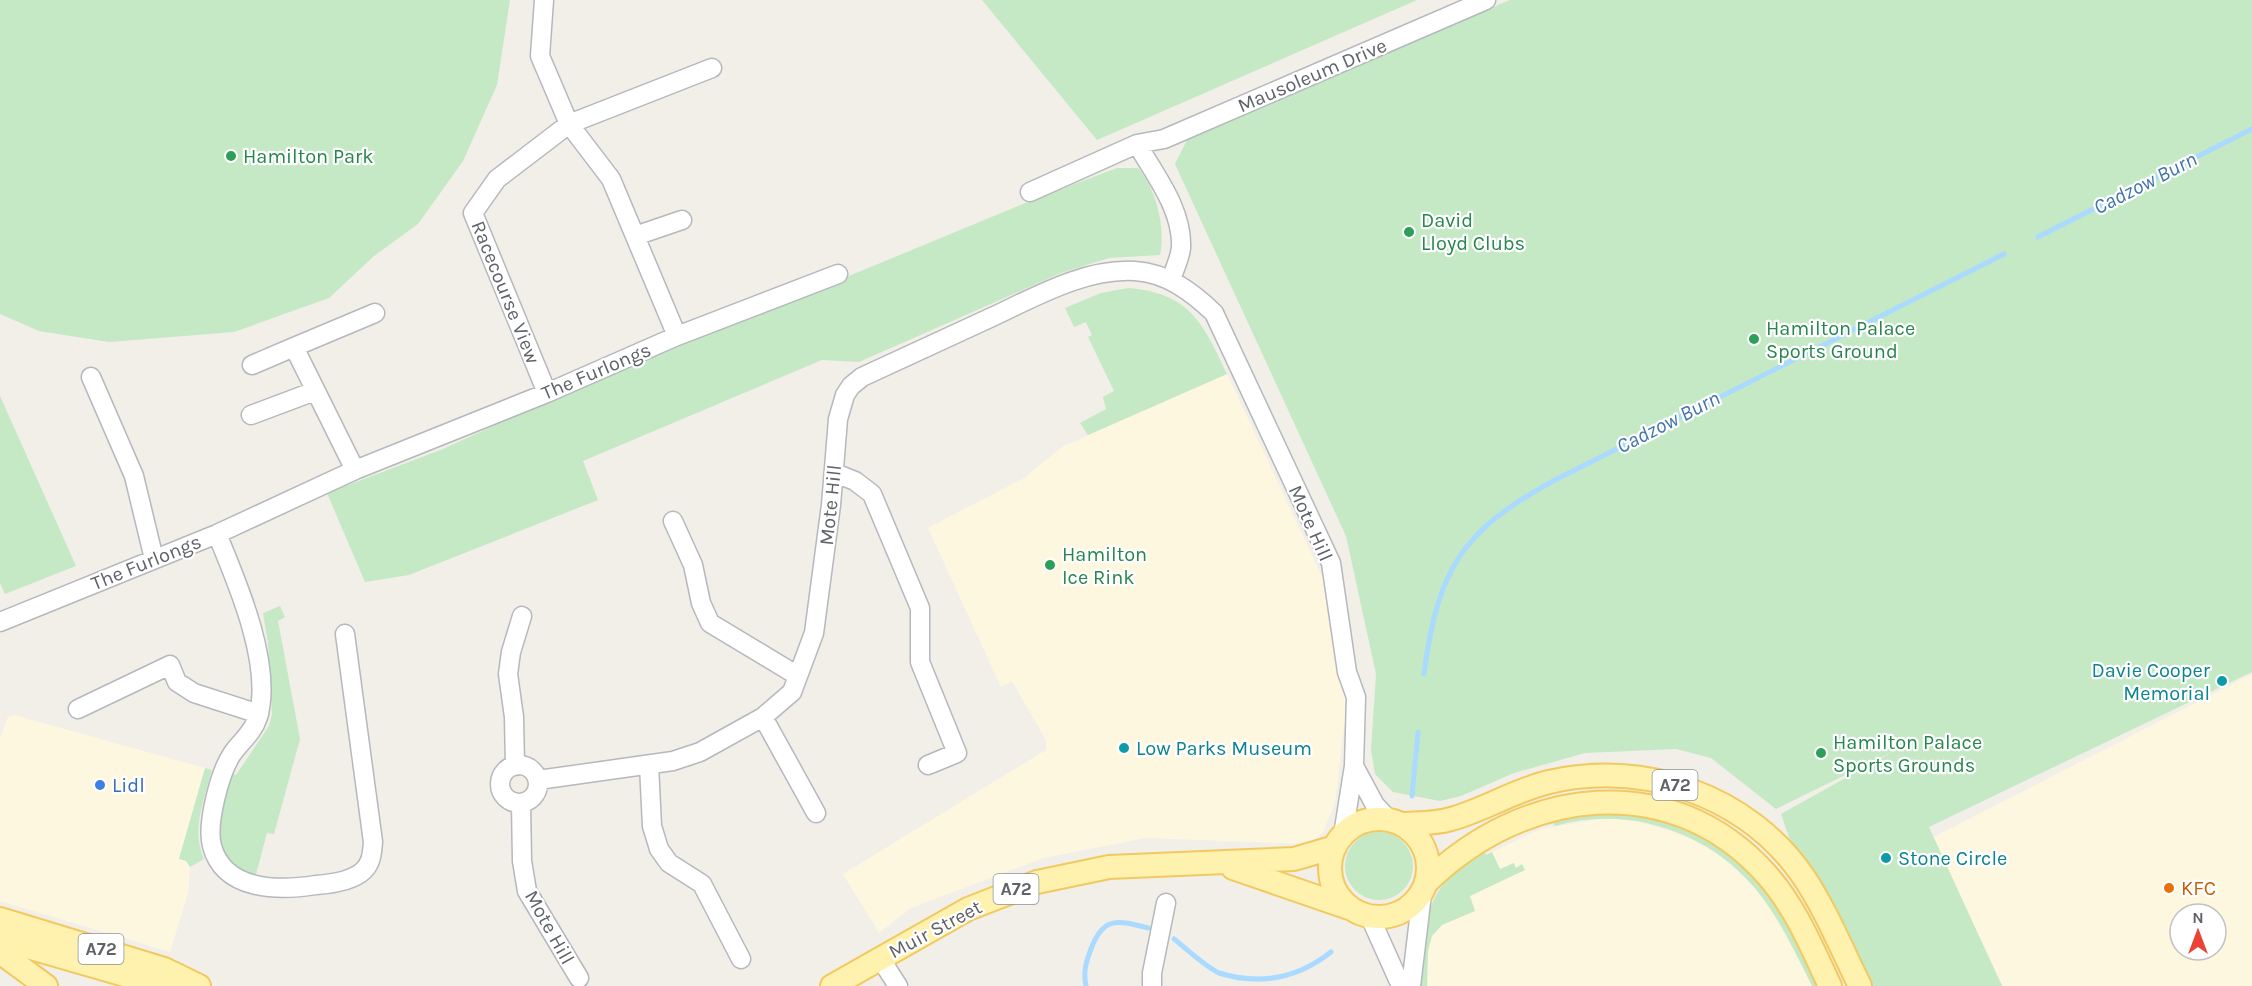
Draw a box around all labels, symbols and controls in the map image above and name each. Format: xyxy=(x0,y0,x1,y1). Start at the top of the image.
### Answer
street label: Mausoleum Drive xyxy=(1234,34,1390,117)
place label: Hamilton Park xyxy=(243,145,374,168)
water label: Cadzow Burn xyxy=(2089,147,2201,219)
marker: Hamilton Park xyxy=(224,149,238,163)
place label: David Lloyd Clubs xyxy=(1421,209,1525,255)
street label: Racecourse View xyxy=(466,217,545,367)
marker: David Lloyd Clubs xyxy=(1402,225,1416,239)
place label: Hamilton Palace Sports Ground xyxy=(1766,317,1915,363)
marker: Hamilton Palace Sports Ground xyxy=(1747,332,1761,346)
street label: The Furlongs xyxy=(538,338,654,405)
water label: Cadzow Burn xyxy=(1612,386,1724,458)
street label: Mote Hill xyxy=(815,464,846,547)
street label: Mote Hill xyxy=(1284,482,1338,565)
street label: The Furlongs xyxy=(88,530,205,595)
place label: Hamilton Ice Rink xyxy=(1062,543,1147,589)
marker: Hamilton Ice Rink xyxy=(1043,558,1057,572)
place label: Davie Cooper Memorial xyxy=(2091,659,2211,705)
marker: Davie Cooper Memorial xyxy=(2215,674,2229,688)
place label: Hamilton Palace Sports Grounds xyxy=(1833,731,1982,777)
place label: Low Parks Museum xyxy=(1136,737,1312,760)
marker: Low Parks Museum xyxy=(1117,741,1131,755)
marker: Hamilton Palace Sports Grounds xyxy=(1814,746,1828,760)
road number: A72 xyxy=(1652,770,1698,800)
place label: Lidl xyxy=(112,774,145,797)
marker: Lidl xyxy=(93,778,107,792)
place label: Stone Circle xyxy=(1898,847,2007,870)
marker: Stone Circle xyxy=(1879,851,1893,865)
road number: A72 xyxy=(994,874,1038,904)
place label: KFC xyxy=(2181,877,2216,900)
marker: KFC xyxy=(2162,881,2176,895)
street label: Mote Hill xyxy=(520,886,579,968)
street label: Muir Street xyxy=(885,895,986,964)
north arrow xyxy=(2168,902,2228,962)
text: N xyxy=(2192,908,2204,927)
road number: A72 xyxy=(78,934,124,964)

